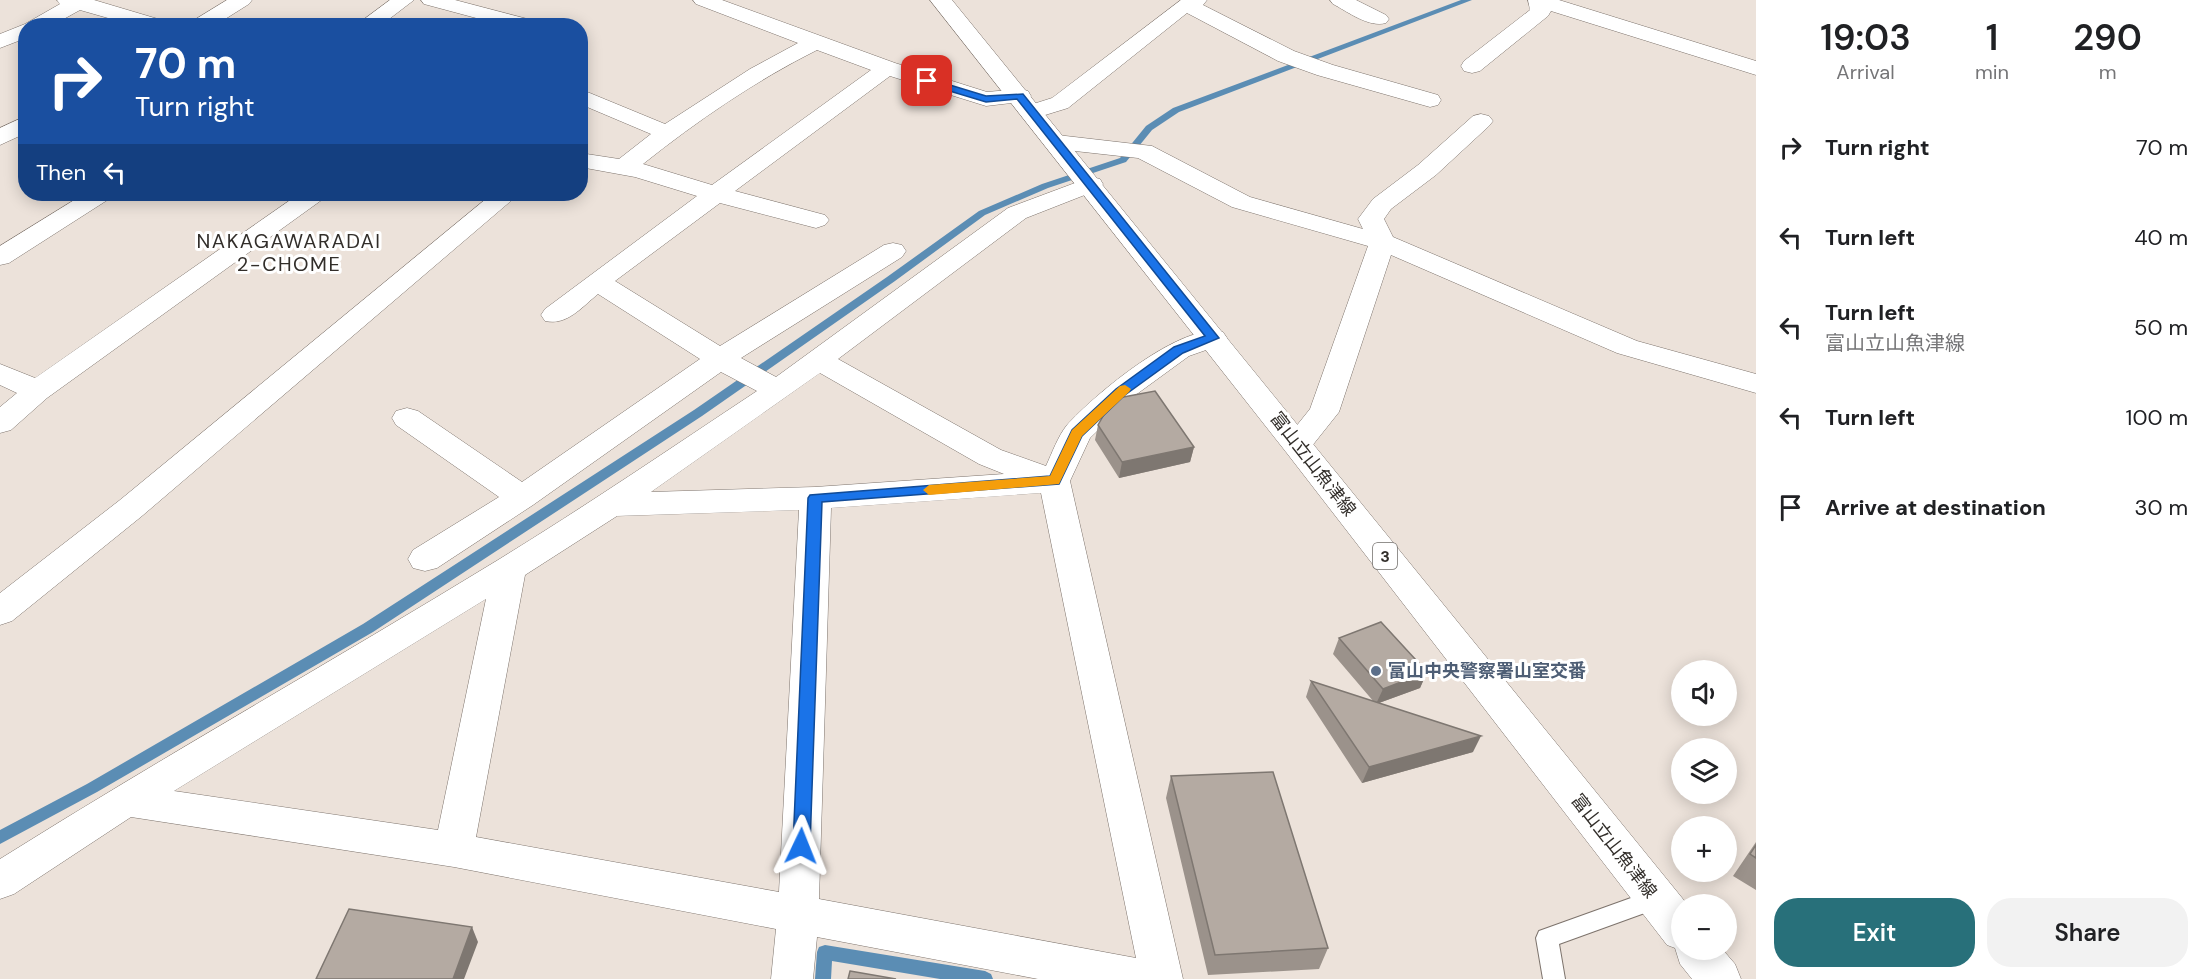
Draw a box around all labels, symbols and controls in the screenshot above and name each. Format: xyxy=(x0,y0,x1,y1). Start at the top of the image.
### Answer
text: 19:03 xyxy=(1820,14,1911,61)
text: 1 xyxy=(1986,14,1998,61)
text: 290 xyxy=(2073,14,2142,61)
text: 70 m xyxy=(135,36,236,91)
icon: right xyxy=(36,42,114,120)
pin xyxy=(901,55,952,106)
text: Arrival xyxy=(1836,59,1895,85)
text: min xyxy=(1975,59,2009,85)
text: m xyxy=(2099,59,2116,85)
icon: arrive xyxy=(910,64,943,97)
text: Turn right xyxy=(135,89,255,124)
icon: right xyxy=(1774,131,1807,164)
text: Turn right xyxy=(1825,133,1930,162)
text: 70 m xyxy=(2136,133,2188,162)
icon: left xyxy=(98,156,131,189)
text: Then xyxy=(36,158,86,187)
icon: left xyxy=(1774,221,1807,254)
text: Turn left xyxy=(1825,223,1915,252)
text: 40 m xyxy=(2134,223,2188,252)
district label: NAKAGAWARADAI 2-CHOME xyxy=(197,228,381,277)
text: Turn left xyxy=(1825,298,1915,327)
icon: left xyxy=(1774,311,1807,344)
text: 50 m xyxy=(2134,313,2188,342)
text: 富山立山魚津線 xyxy=(1825,330,1965,356)
icon: left xyxy=(1774,401,1807,434)
text: Turn left xyxy=(1825,403,1915,432)
text: 100 m xyxy=(2126,403,2188,432)
street label: 富山立山魚津線 xyxy=(1265,407,1361,521)
icon: arrive xyxy=(1774,491,1807,524)
text: Arrive at destination xyxy=(1825,493,2046,522)
text: 30 m xyxy=(2134,493,2188,522)
road number: 3 xyxy=(1373,543,1397,569)
place label: 富山中央警察署山室交番 xyxy=(1388,659,1586,683)
map controls xyxy=(1671,660,1737,960)
button: sound xyxy=(1671,660,1737,726)
marker: 富山中央警察署山室交番 xyxy=(1369,664,1383,678)
button: layers xyxy=(1671,738,1737,804)
street label: 富山立山魚津線 xyxy=(1566,789,1662,903)
position arrow xyxy=(769,814,833,878)
button: + xyxy=(1671,816,1737,882)
button: − xyxy=(1671,894,1737,960)
button: Exit xyxy=(1774,898,1975,967)
button: Share xyxy=(1987,898,2188,967)

